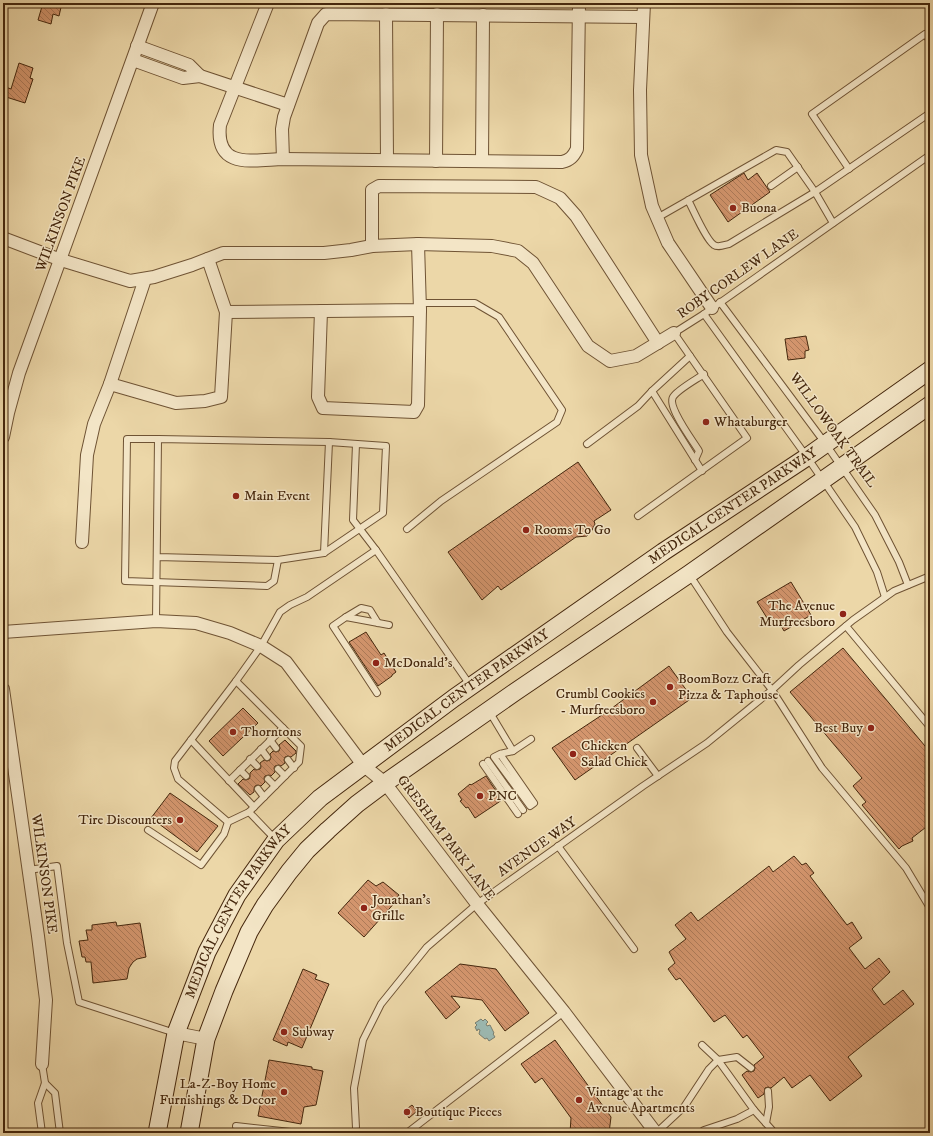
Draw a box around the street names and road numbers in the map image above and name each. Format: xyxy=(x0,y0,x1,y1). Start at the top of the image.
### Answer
street label: WILKINSON PIKE xyxy=(32,154,90,275)
street label: ROBY CORLEW LANE xyxy=(674,225,802,323)
street label: WILLOWOAK TRAIL xyxy=(785,368,881,491)
street label: MEDICAL CENTER PARKWAY xyxy=(645,443,821,568)
street label: MEDICAL CENTER PARKWAY xyxy=(381,625,553,756)
street label: GRESHAM PARK LANE xyxy=(393,772,499,904)
street label: WILKINSON PIKE xyxy=(27,812,61,935)
street label: AVENUE WAY xyxy=(494,813,580,881)
street label: MEDICAL CENTER PARKWAY xyxy=(181,821,296,1001)

